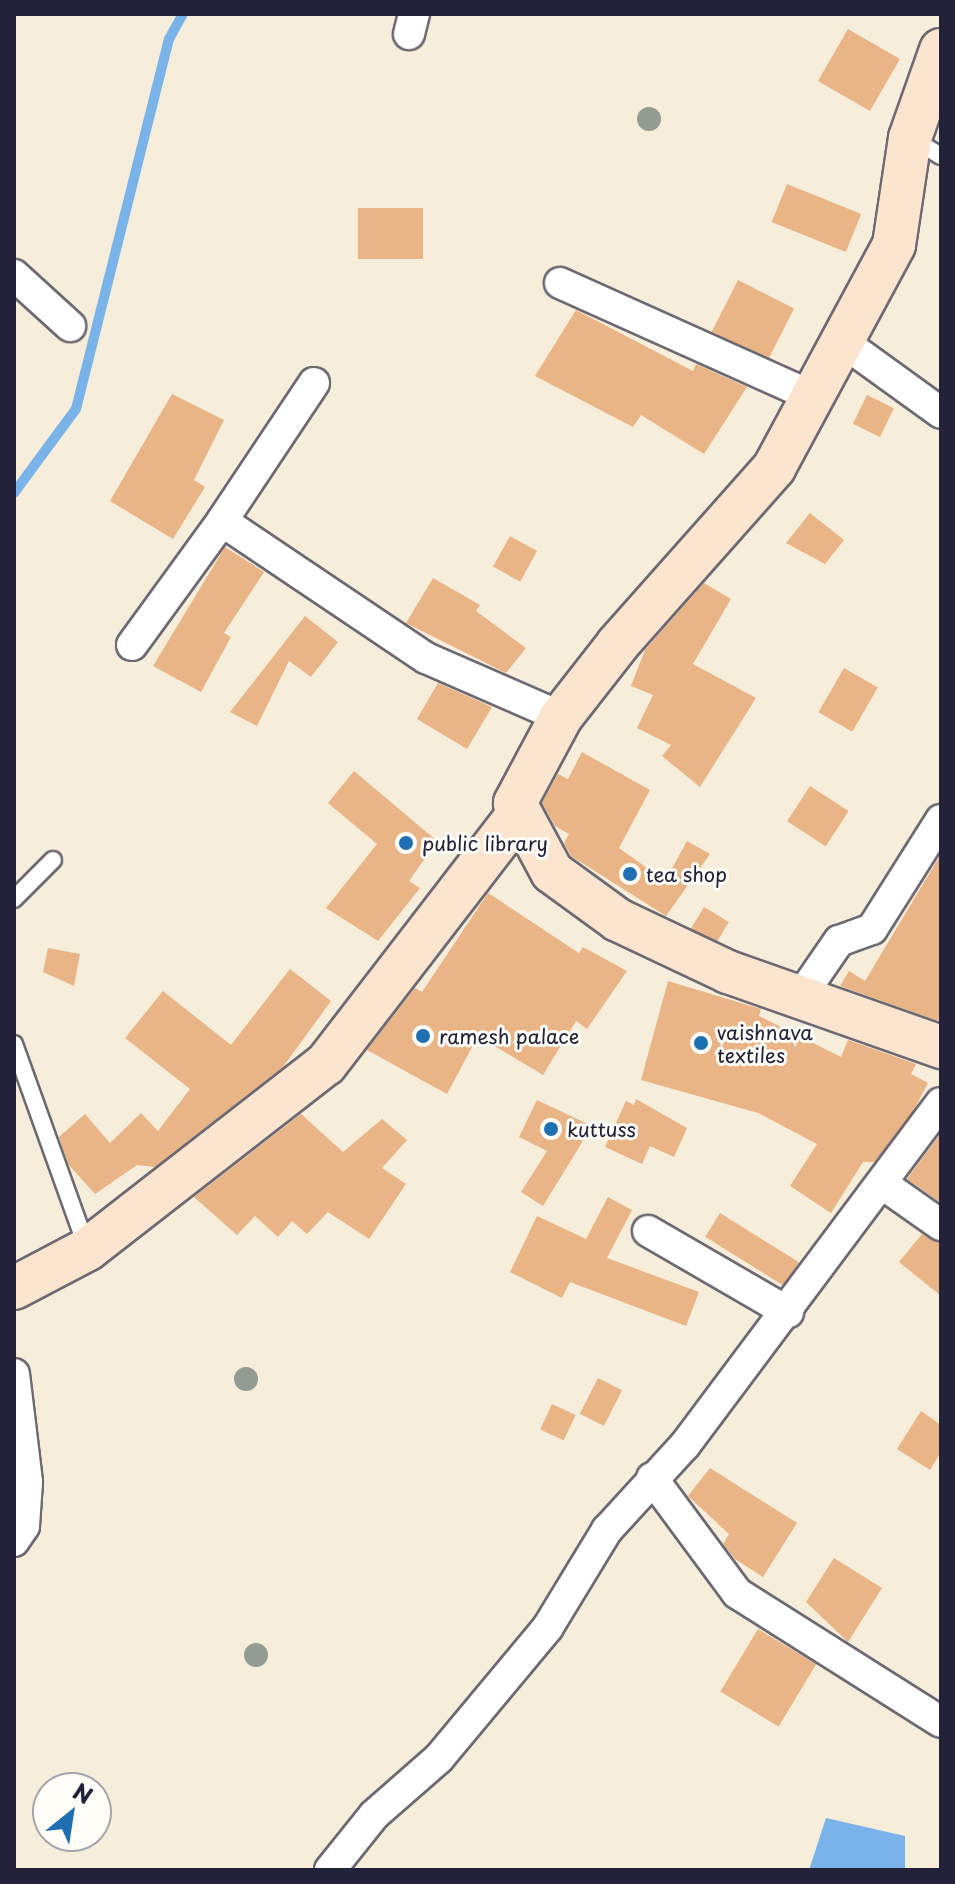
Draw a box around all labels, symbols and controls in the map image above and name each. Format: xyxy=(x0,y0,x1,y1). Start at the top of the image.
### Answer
place label: public library xyxy=(422,831,549,855)
marker: public library xyxy=(397,834,415,852)
place label: tea shop xyxy=(646,862,728,886)
marker: tea shop xyxy=(621,865,639,883)
place label: vaishnava textiles xyxy=(717,1020,813,1067)
place label: ramesh palace xyxy=(439,1024,579,1048)
marker: ramesh palace xyxy=(414,1027,432,1045)
marker: vaishnava textiles xyxy=(692,1034,710,1052)
place label: kuttuss xyxy=(567,1117,636,1141)
marker: kuttuss xyxy=(542,1120,560,1138)
north arrow xyxy=(32,1772,112,1852)
text: N xyxy=(67,1774,99,1811)

